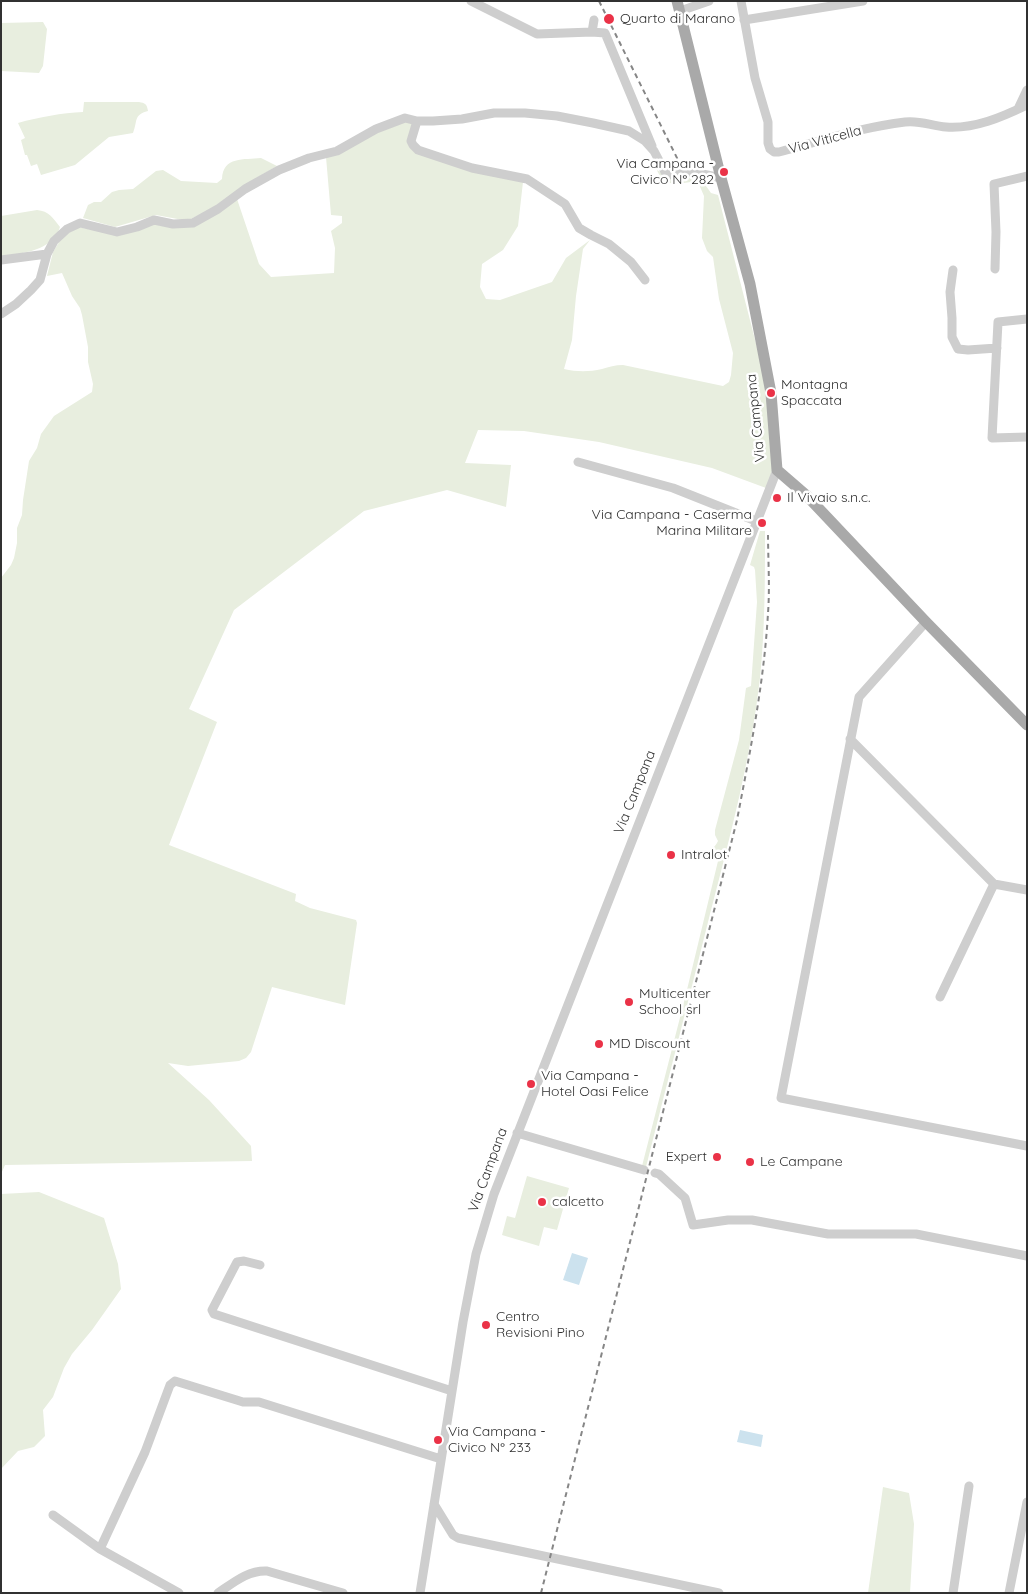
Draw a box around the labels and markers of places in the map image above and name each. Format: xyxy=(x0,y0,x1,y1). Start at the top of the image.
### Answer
place label: Quarto di Marano xyxy=(620,11,735,27)
marker: Quarto di Marano xyxy=(602,12,616,26)
place label: Via Campana - Civico N° 282 xyxy=(616,156,714,188)
marker: Via Campana - Civico N° 282 xyxy=(718,166,730,178)
place label: Montagna Spaccata xyxy=(781,377,848,410)
marker: Montagna Spaccata xyxy=(765,387,777,399)
place label: Il Vivaio s.n.c. xyxy=(787,490,870,506)
marker: Il Vivaio s.n.c. xyxy=(771,492,783,504)
place label: Via Campana - Caserma Marina Militare xyxy=(592,507,752,540)
marker: Via Campana - Caserma Marina Militare xyxy=(756,517,768,529)
place label: Intralot xyxy=(681,847,727,863)
marker: Intralot xyxy=(665,849,677,861)
place label: Multicenter School srl xyxy=(639,986,711,1019)
marker: Multicenter School srl xyxy=(623,996,635,1008)
place label: MD Discount xyxy=(609,1036,691,1052)
marker: MD Discount xyxy=(593,1038,605,1050)
place label: Via Campana - Hotel Oasi Felice xyxy=(541,1068,649,1100)
marker: Via Campana - Hotel Oasi Felice xyxy=(525,1078,537,1090)
place label: Expert xyxy=(666,1149,707,1165)
marker: Expert xyxy=(711,1151,723,1163)
place label: Le Campane xyxy=(760,1154,843,1170)
marker: Le Campane xyxy=(744,1156,756,1168)
place label: calcetto xyxy=(552,1194,604,1210)
marker: calcetto xyxy=(536,1196,548,1208)
place label: Centro Revisioni Pino xyxy=(496,1309,584,1341)
marker: Centro Revisioni Pino xyxy=(480,1319,492,1331)
place label: Via Campana - Civico N° 233 xyxy=(448,1424,546,1456)
marker: Via Campana - Civico N° 233 xyxy=(432,1434,444,1446)

